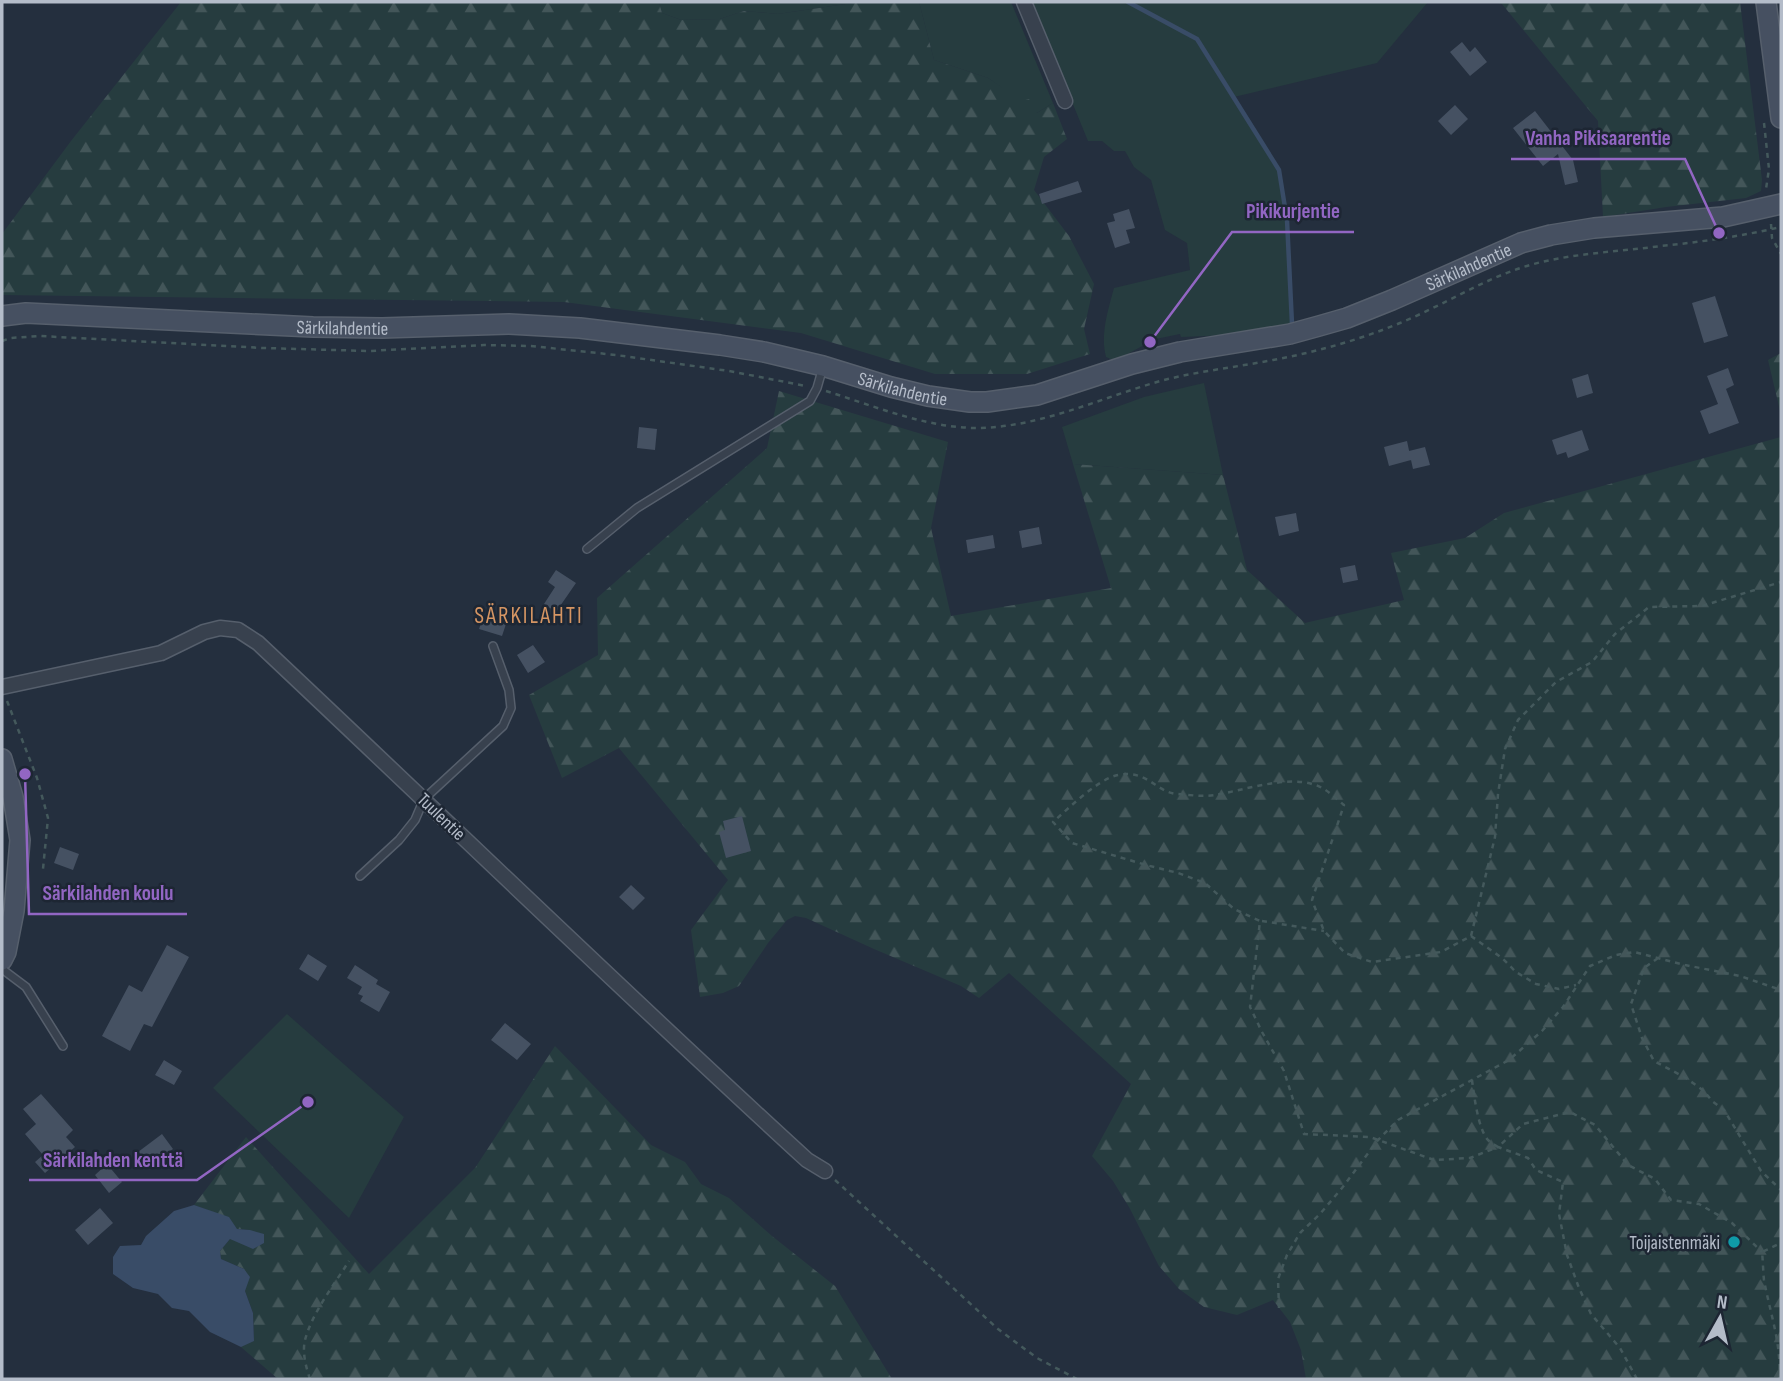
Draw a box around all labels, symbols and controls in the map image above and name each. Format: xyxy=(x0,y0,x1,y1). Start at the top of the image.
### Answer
callout: Vanha Pikisaarentie xyxy=(1511,117,1685,159)
text: Vanha Pikisaarentie xyxy=(1525,126,1671,151)
callout: Pikikurjentie xyxy=(1232,190,1354,232)
text: Pikikurjentie xyxy=(1246,199,1340,224)
street label: Särkilahdentie xyxy=(1422,239,1515,297)
street label: Särkilahdentie xyxy=(296,316,389,341)
street label: Särkilahdentie xyxy=(855,367,949,412)
district label: SÄRKILAHTI xyxy=(474,602,584,630)
street label: Tuulentie xyxy=(412,788,470,846)
callout: Särkilahden koulu xyxy=(29,872,187,914)
text: Särkilahden koulu xyxy=(43,881,173,906)
callout: Särkilahden kenttä xyxy=(29,1138,197,1180)
text: Särkilahden kenttä xyxy=(43,1148,183,1173)
place label: Toijaistenmäki xyxy=(1629,1232,1720,1255)
marker: Toijaistenmäki xyxy=(1726,1234,1742,1250)
north arrow xyxy=(1685,1283,1755,1353)
text: N xyxy=(1716,1291,1729,1315)

